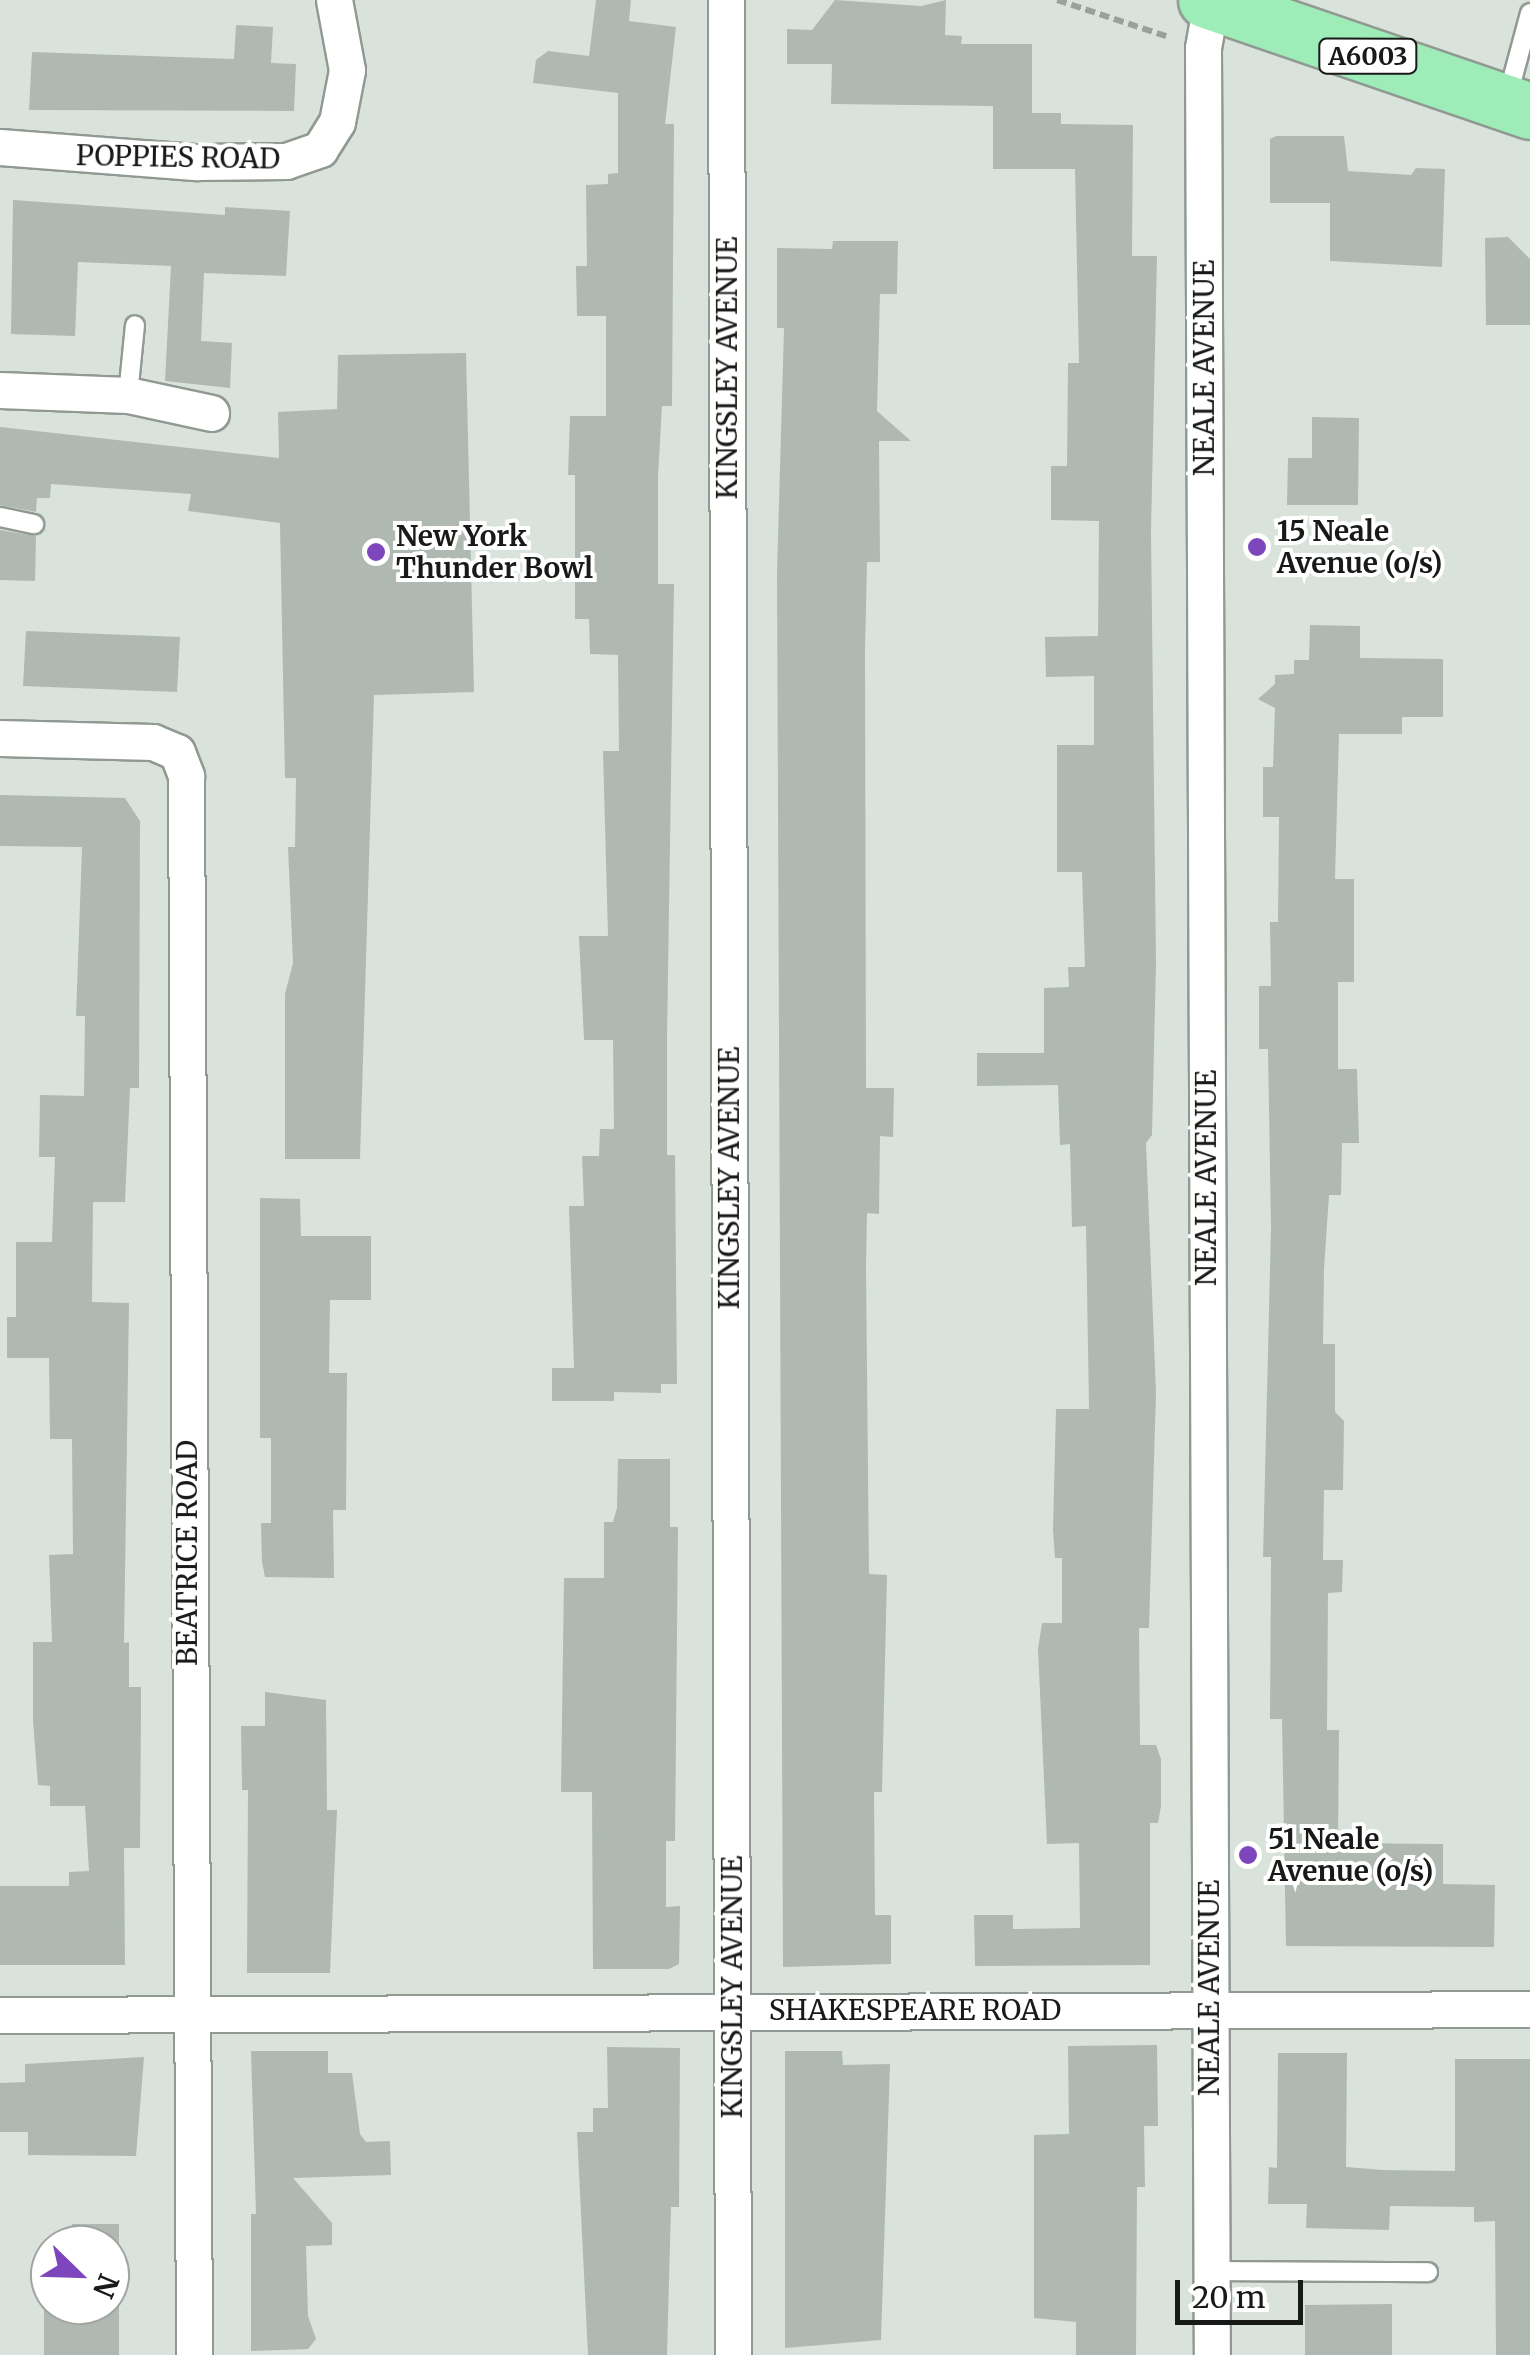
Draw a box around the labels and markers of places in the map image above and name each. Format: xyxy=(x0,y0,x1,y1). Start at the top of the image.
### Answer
place label: 15 Neale Avenue (o/s) xyxy=(1277,514,1442,580)
place label: New York Thunder Bowl xyxy=(396,519,593,585)
marker: 15 Neale Avenue (o/s) xyxy=(1246,536,1268,558)
marker: New York Thunder Bowl xyxy=(365,541,387,563)
place label: 51 Neale Avenue (o/s) xyxy=(1268,1822,1433,1888)
marker: 51 Neale Avenue (o/s) xyxy=(1237,1844,1259,1866)

